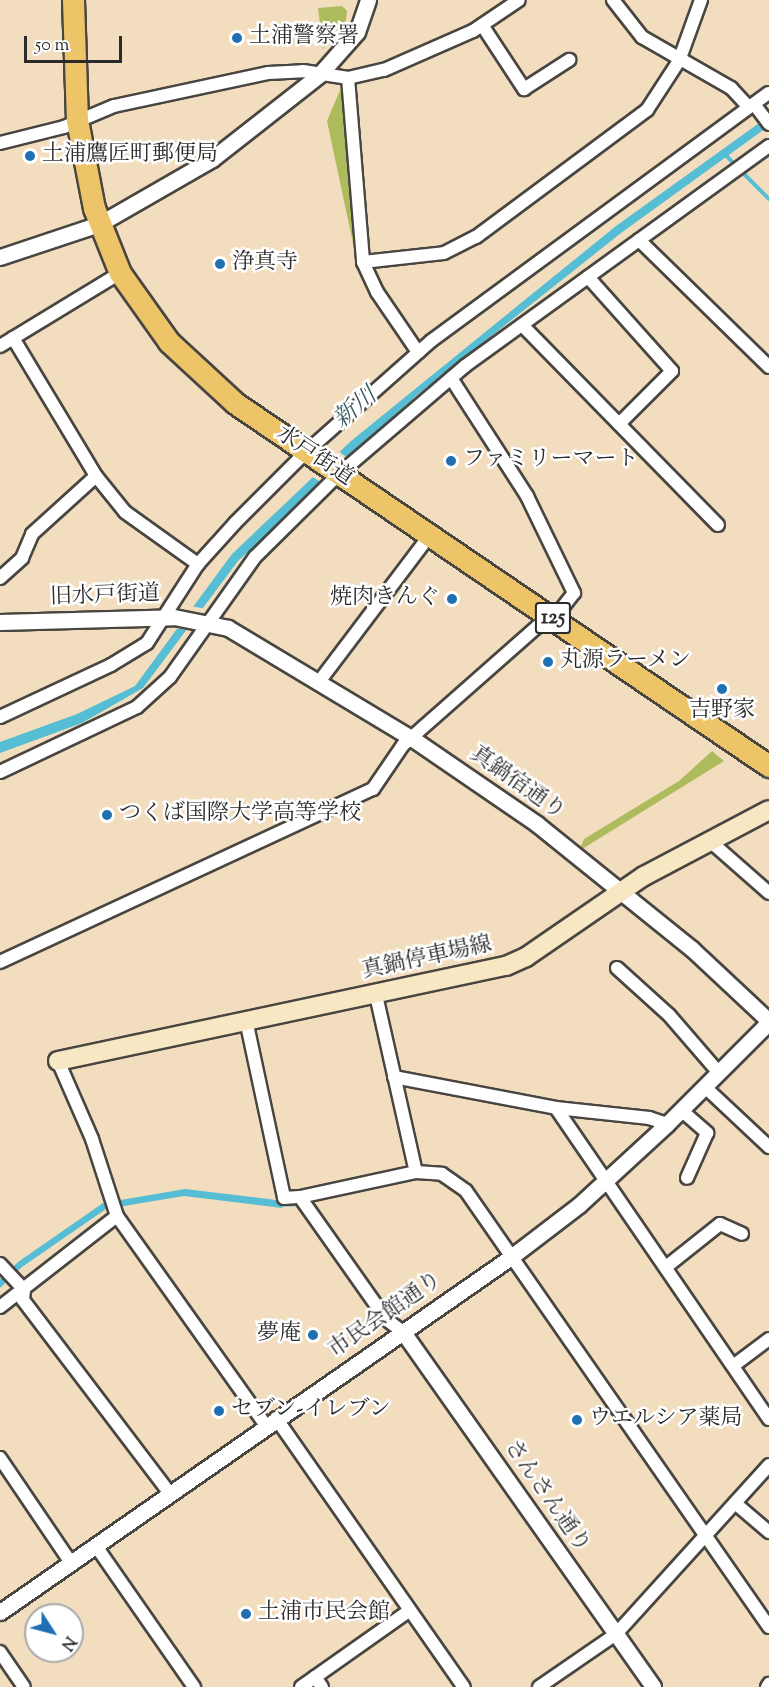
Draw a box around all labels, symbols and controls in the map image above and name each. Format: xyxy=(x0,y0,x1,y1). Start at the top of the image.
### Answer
scale bar xyxy=(27,24,124,62)
place label: 土浦警察署 xyxy=(249,25,359,51)
marker: 土浦警察署 xyxy=(230,31,244,45)
text: 50 m xyxy=(35,33,69,59)
place label: 土浦鷹匠町郵便局 xyxy=(42,143,218,169)
marker: 土浦鷹匠町郵便局 xyxy=(23,149,37,163)
place label: 浄真寺 xyxy=(232,251,298,277)
marker: 浄真寺 xyxy=(213,257,227,271)
water label: 新川 xyxy=(328,383,384,435)
street label: 水戸街道 xyxy=(270,421,358,493)
place label: ファミリーマート xyxy=(463,448,639,474)
marker: ファミリーマート xyxy=(444,454,458,468)
street label: 旧水戸街道 xyxy=(50,582,160,612)
place label: 焼肉きんぐ xyxy=(330,586,440,612)
marker: 焼肉きんぐ xyxy=(445,592,459,606)
road number: 125 xyxy=(534,600,572,636)
place label: 丸源ラーメン xyxy=(560,649,692,675)
marker: 丸源ラーメン xyxy=(541,655,555,669)
marker: 吉野家 xyxy=(715,682,729,696)
place label: 吉野家 xyxy=(689,699,755,725)
street label: 真鍋宿通り xyxy=(464,742,570,826)
place label: つくば国際大学高等学校 xyxy=(119,802,361,828)
marker: つくば国際大学高等学校 xyxy=(100,808,114,822)
street label: 真鍋停車場線 xyxy=(360,932,494,986)
street label: 市民会館通り xyxy=(324,1267,448,1365)
place label: 夢庵 xyxy=(257,1322,301,1348)
marker: 夢庵 xyxy=(306,1328,320,1342)
place label: セブン-イレブン xyxy=(231,1398,392,1424)
marker: セブン-イレブン xyxy=(212,1404,226,1418)
place label: ウエルシア薬局 xyxy=(589,1407,743,1433)
marker: ウエルシア薬局 xyxy=(570,1413,584,1427)
street label: さんさん通り xyxy=(497,1435,595,1559)
place label: 土浦市民会館 xyxy=(258,1601,390,1627)
north arrow xyxy=(24,1603,84,1663)
marker: 土浦市民会館 xyxy=(239,1607,253,1621)
text: N xyxy=(54,1631,80,1655)

